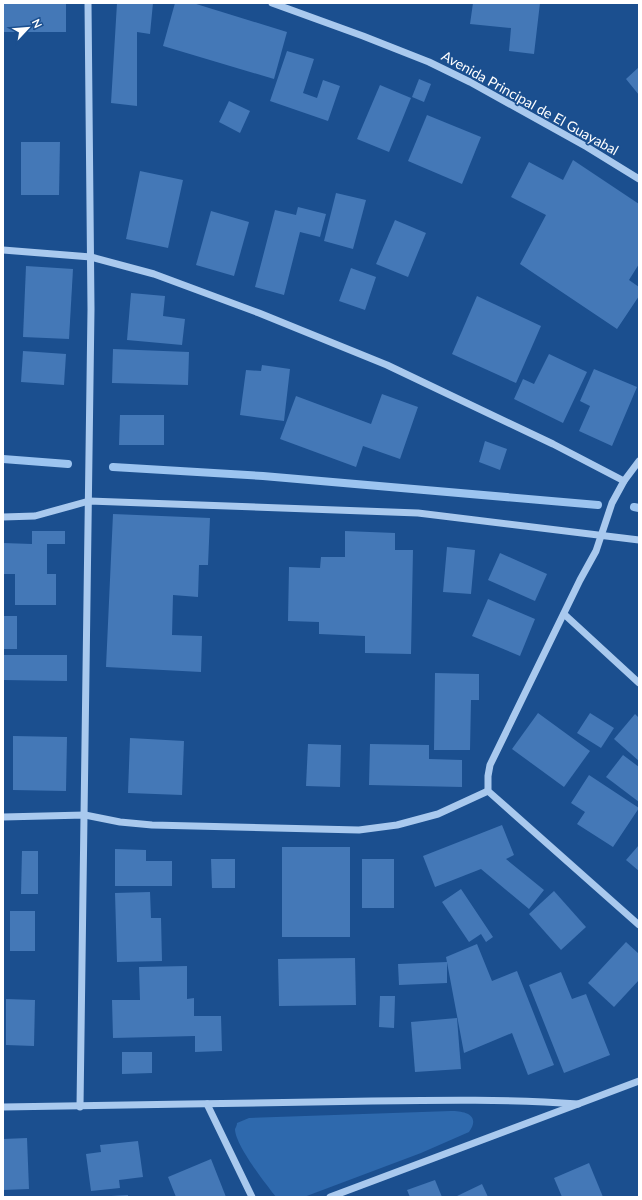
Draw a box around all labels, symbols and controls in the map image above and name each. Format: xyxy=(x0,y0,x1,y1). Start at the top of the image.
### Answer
north arrow xyxy=(8,8,48,48)
text: N xyxy=(30,17,45,30)
street label: Avenida Principal de El Guayabal xyxy=(439,47,622,158)

